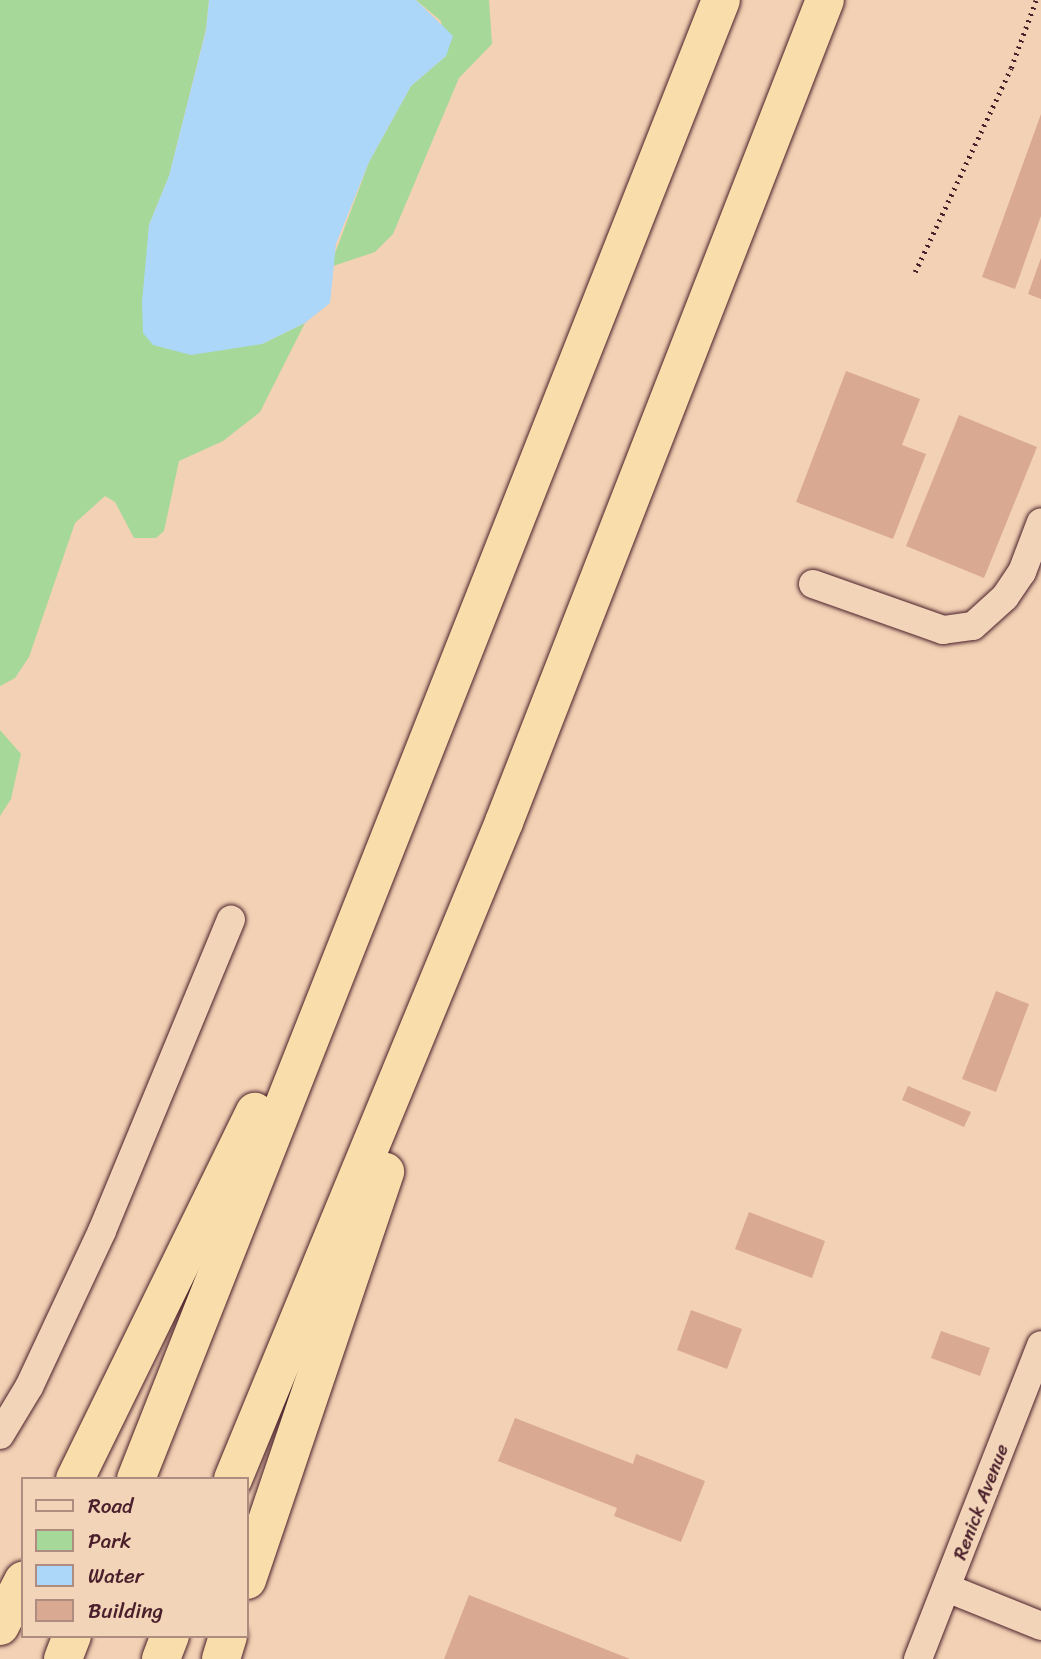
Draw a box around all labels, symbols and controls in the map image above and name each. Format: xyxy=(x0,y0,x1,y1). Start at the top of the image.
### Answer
street label: Renick Avenue xyxy=(949,1441,1013,1563)
legend xyxy=(21,1477,248,1638)
text: Road xyxy=(88,1487,133,1525)
text: Park xyxy=(88,1522,131,1560)
text: Water xyxy=(88,1557,143,1595)
text: Building xyxy=(88,1592,163,1630)

